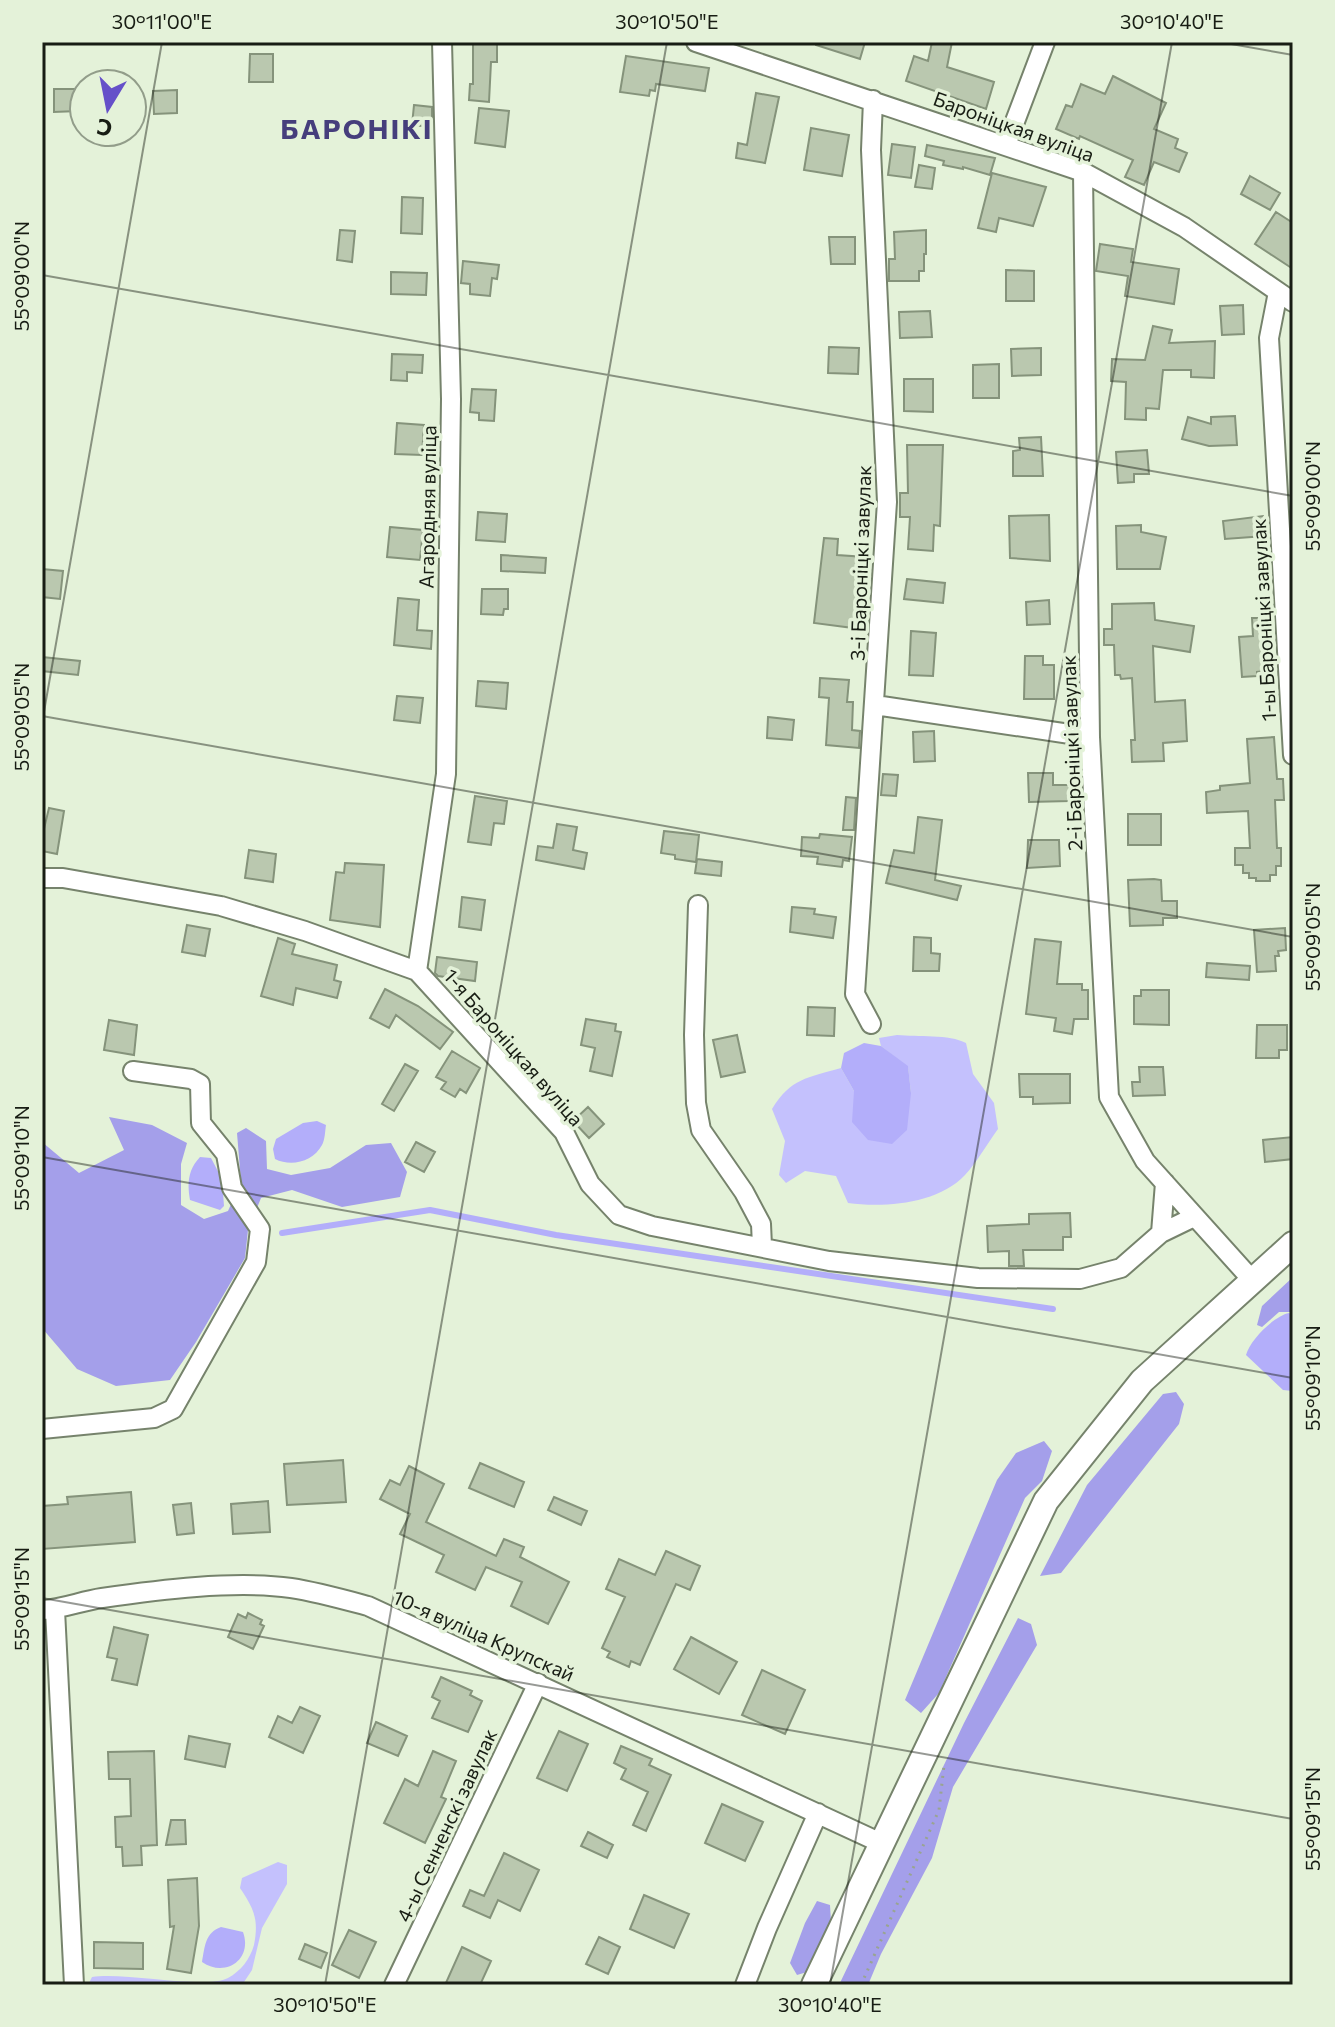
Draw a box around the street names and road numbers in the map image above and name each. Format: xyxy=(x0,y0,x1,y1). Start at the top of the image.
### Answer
street label: Бароніцкая вуліца xyxy=(930,86,1098,166)
street label: Агародняя вуліца xyxy=(414,425,440,589)
street label: 3-і Бароніцкі завулак xyxy=(845,464,875,661)
street label: 1-ы Бароніцкі завулак xyxy=(1246,518,1280,722)
street label: 2-і Бароніцкі завулак xyxy=(1056,654,1086,851)
street label: 1-я Бароніцкая вуліца xyxy=(439,964,589,1130)
street label: 10-я вуліца Крупскай xyxy=(390,1584,578,1686)
street label: 4-ы Сенненскі завулак xyxy=(391,1724,501,1925)

